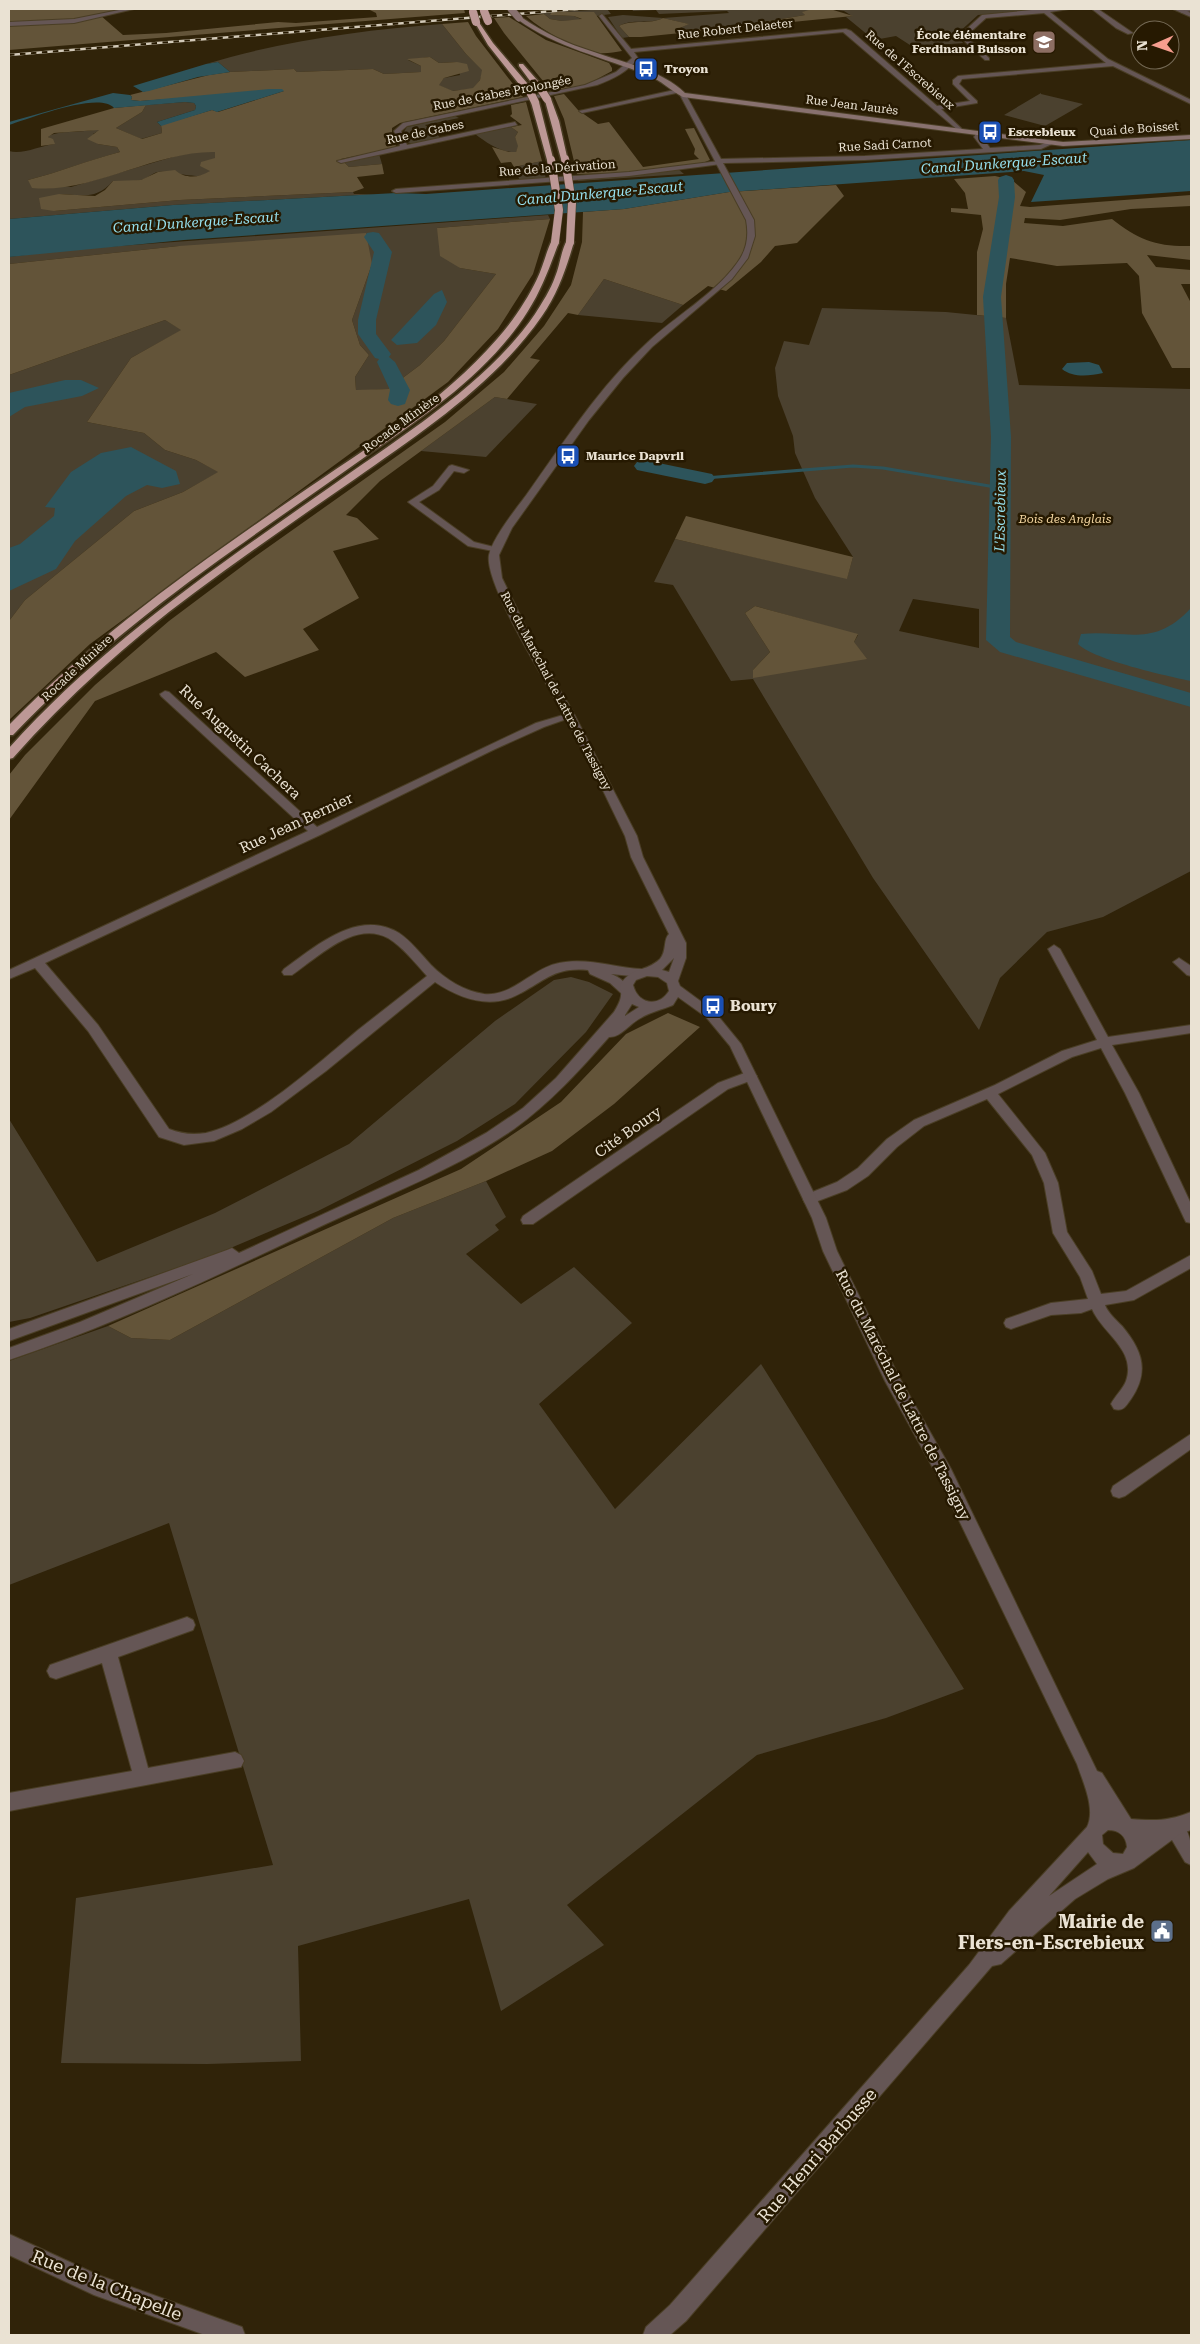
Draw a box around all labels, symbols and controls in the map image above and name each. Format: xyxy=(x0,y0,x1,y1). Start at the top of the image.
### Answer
street label: Rue Robert Delaeter xyxy=(677,16,794,42)
north arrow xyxy=(1130,20,1180,70)
street label: Rue de l'Escrebieux xyxy=(863,28,957,112)
place label: École élémentaire Ferdinand Buisson xyxy=(912,28,1026,56)
school or university icon: École élémentaire Ferdinand Buisson xyxy=(1031,29,1057,55)
text: N xyxy=(1134,40,1150,51)
bus stop icon: Troyon xyxy=(633,56,659,82)
place label: Troyon xyxy=(664,62,708,76)
street label: Rue de Gabes Prolongée xyxy=(432,73,573,113)
street label: Rue Jean Jaurès xyxy=(805,92,899,118)
street label: Rue de Gabes xyxy=(385,117,465,147)
bus stop icon: Escrebieux xyxy=(977,119,1003,145)
street label: Quai de Boisset xyxy=(1089,119,1180,139)
place label: Escrebieux xyxy=(1008,125,1076,139)
street label: Rue Sadi Carnot xyxy=(838,136,932,154)
water label: Canal Dunkerque-Escaut xyxy=(920,149,1088,177)
street label: Rue de la Dérivation xyxy=(498,157,616,179)
water label: Canal Dunkerque-Escaut xyxy=(516,178,684,208)
water label: Canal Dunkerque-Escaut xyxy=(112,208,280,236)
street label: Rocade Minière xyxy=(360,390,442,455)
bus stop icon: Maurice Dapvril xyxy=(555,443,581,469)
place label: Maurice Dapvril xyxy=(586,449,684,463)
water label: L'Escrebieux xyxy=(991,470,1009,553)
park label: Bois des Anglais xyxy=(1018,512,1112,526)
street label: Rue du Maréchal de Lattre de Tassigny xyxy=(497,589,615,794)
street label: Rocade Minière xyxy=(39,632,115,704)
street label: Rue Augustin Cachera xyxy=(176,681,304,803)
street label: Rue Jean Bernier xyxy=(237,789,355,857)
bus stop icon: Boury xyxy=(700,993,726,1019)
place label: Boury xyxy=(730,997,776,1015)
street label: Cité Boury xyxy=(591,1102,665,1162)
street label: Rue du Maréchal de Lattre de Tassigny xyxy=(832,1267,974,1523)
place label: Mairie de Flers-en-Escrebieux xyxy=(958,1911,1144,1953)
public building icon: Mairie de Flers-en-Escrebieux xyxy=(1149,1918,1175,1944)
street label: Rue Henri Barbusse xyxy=(753,2084,881,2226)
street label: Rue de la Chapelle xyxy=(29,2245,185,2325)

